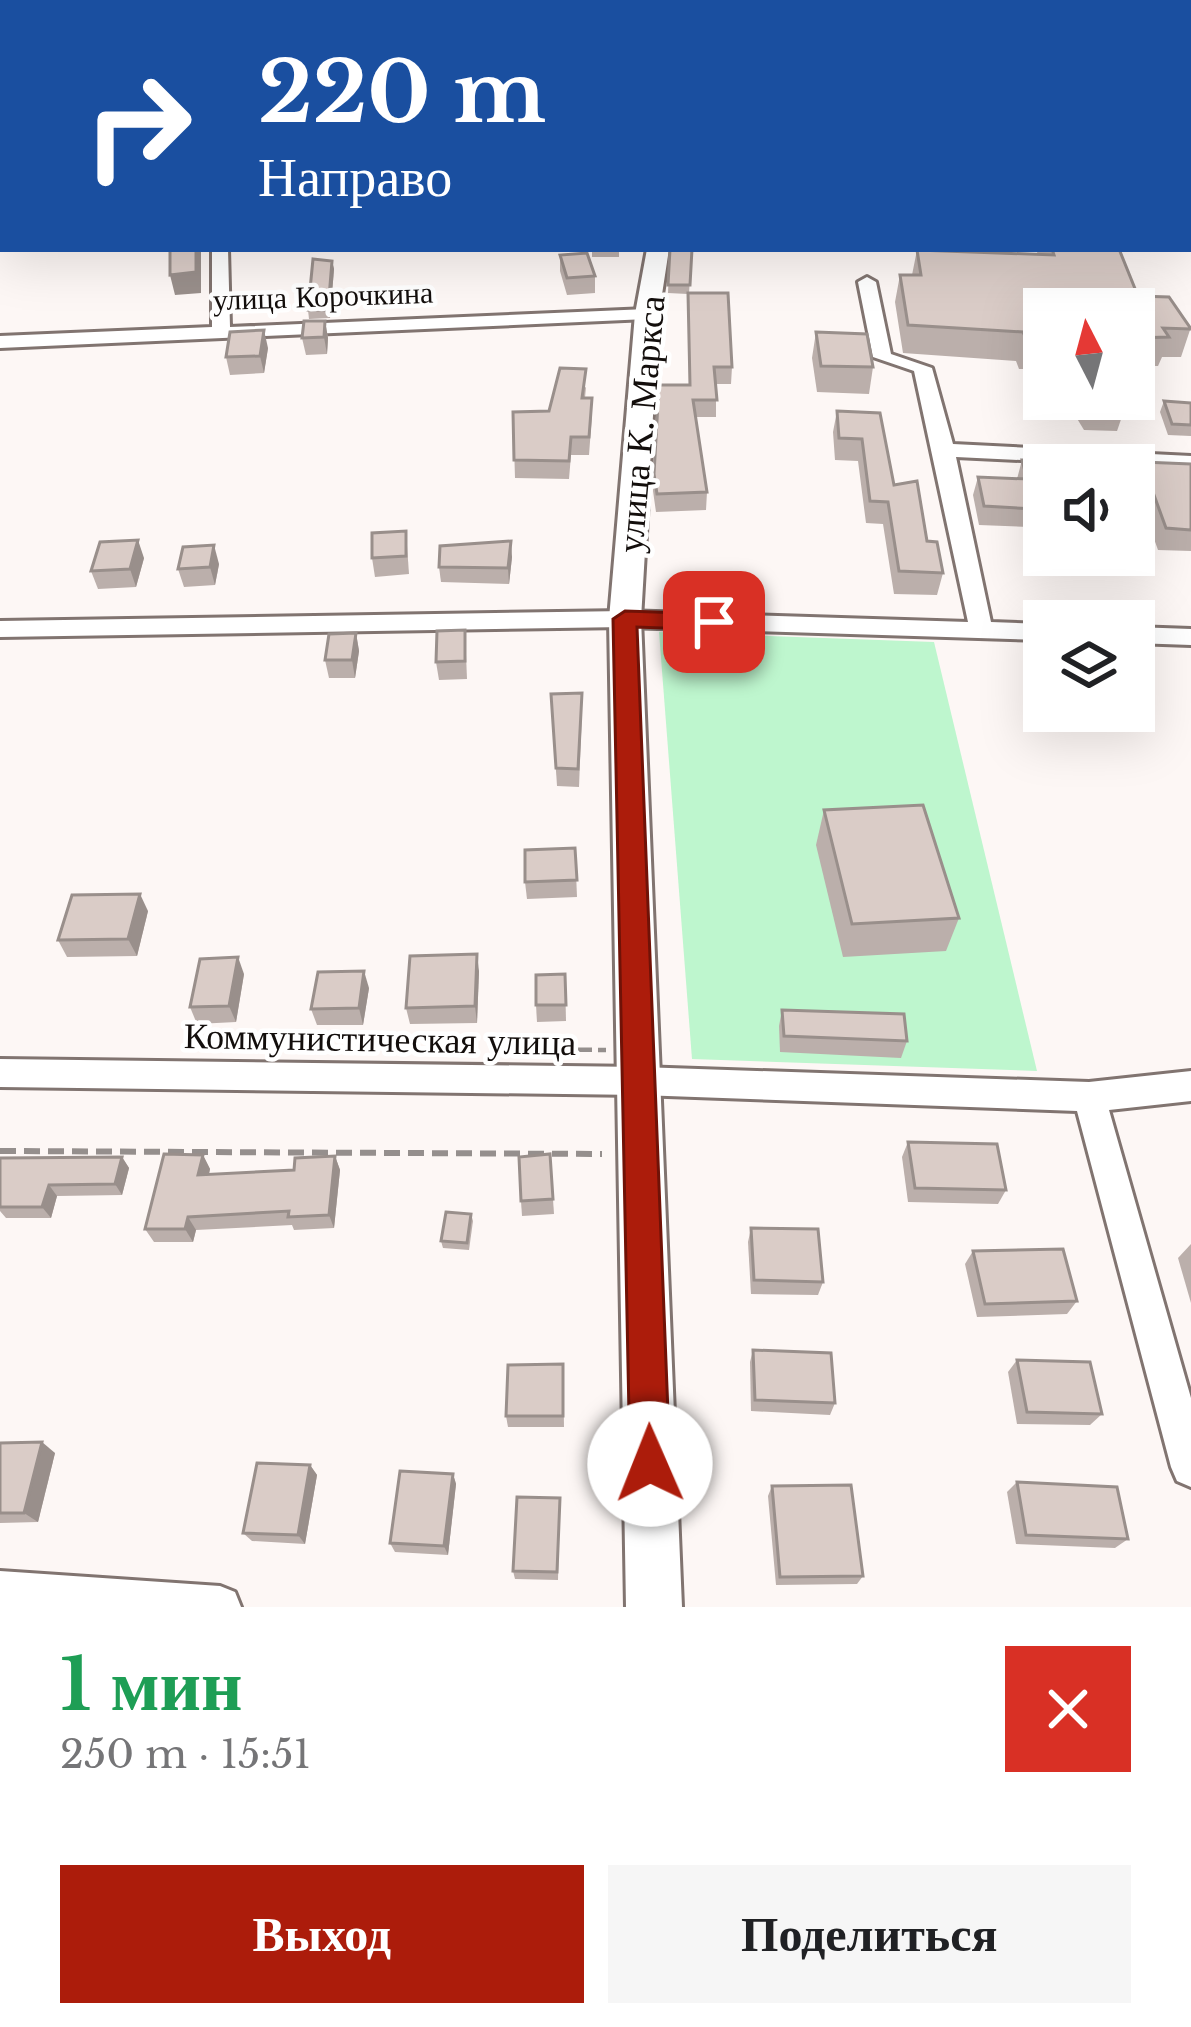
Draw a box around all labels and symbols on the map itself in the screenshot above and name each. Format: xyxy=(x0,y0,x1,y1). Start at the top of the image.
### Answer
street label: улица Корочкина xyxy=(212,274,434,318)
north arrow xyxy=(1023,288,1155,420)
street label: улица К. Маркса xyxy=(607,293,675,555)
pin xyxy=(663,571,765,673)
street label: Коммунистическая улица xyxy=(183,1013,577,1065)
position arrow xyxy=(587,1401,713,1527)

